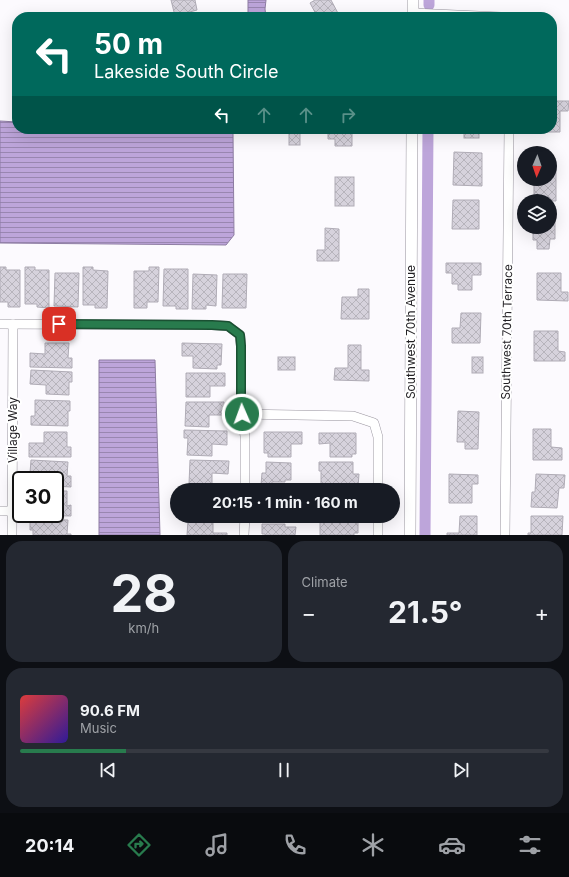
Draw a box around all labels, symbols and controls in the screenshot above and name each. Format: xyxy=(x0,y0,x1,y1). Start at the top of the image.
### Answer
text: 50 m xyxy=(94,27,163,61)
icon: left xyxy=(28,28,80,80)
text: Lakeside South Circle xyxy=(94,61,278,82)
icon: left xyxy=(211,104,233,126)
icon: ahead xyxy=(253,104,275,126)
icon: ahead xyxy=(295,104,317,126)
icon: right xyxy=(337,104,359,126)
north arrow xyxy=(517,146,557,186)
map controls xyxy=(517,146,557,234)
button: layers xyxy=(517,194,557,234)
street label: Southwest 70th Terrace xyxy=(498,264,515,400)
street label: Southwest 70th Avenue xyxy=(403,265,418,399)
pin xyxy=(42,307,76,341)
icon: arrive xyxy=(48,313,70,335)
position arrow xyxy=(221,393,263,435)
street label: Village Way xyxy=(5,397,20,463)
speed limit sign: 30 xyxy=(12,471,64,523)
text: 20:15 · 1 min · 160 m xyxy=(212,493,358,512)
text: 28 xyxy=(110,562,177,625)
text: Climate xyxy=(302,574,348,590)
text: 21.5° xyxy=(388,594,462,630)
text: − xyxy=(302,600,316,626)
text: + xyxy=(534,600,549,626)
text: km/h xyxy=(128,620,159,636)
text: 90.6 FM xyxy=(80,701,140,720)
text: Music xyxy=(80,720,117,736)
icon: previous xyxy=(97,759,119,781)
icon: pause xyxy=(273,759,295,781)
icon: next xyxy=(450,759,472,781)
icon: directions xyxy=(125,831,153,859)
icon: music xyxy=(203,831,231,859)
icon: phone xyxy=(281,831,309,859)
icon: climate xyxy=(359,831,387,859)
icon: car xyxy=(438,831,466,859)
icon: filters xyxy=(516,831,544,859)
text: 20:14 xyxy=(25,835,75,856)

